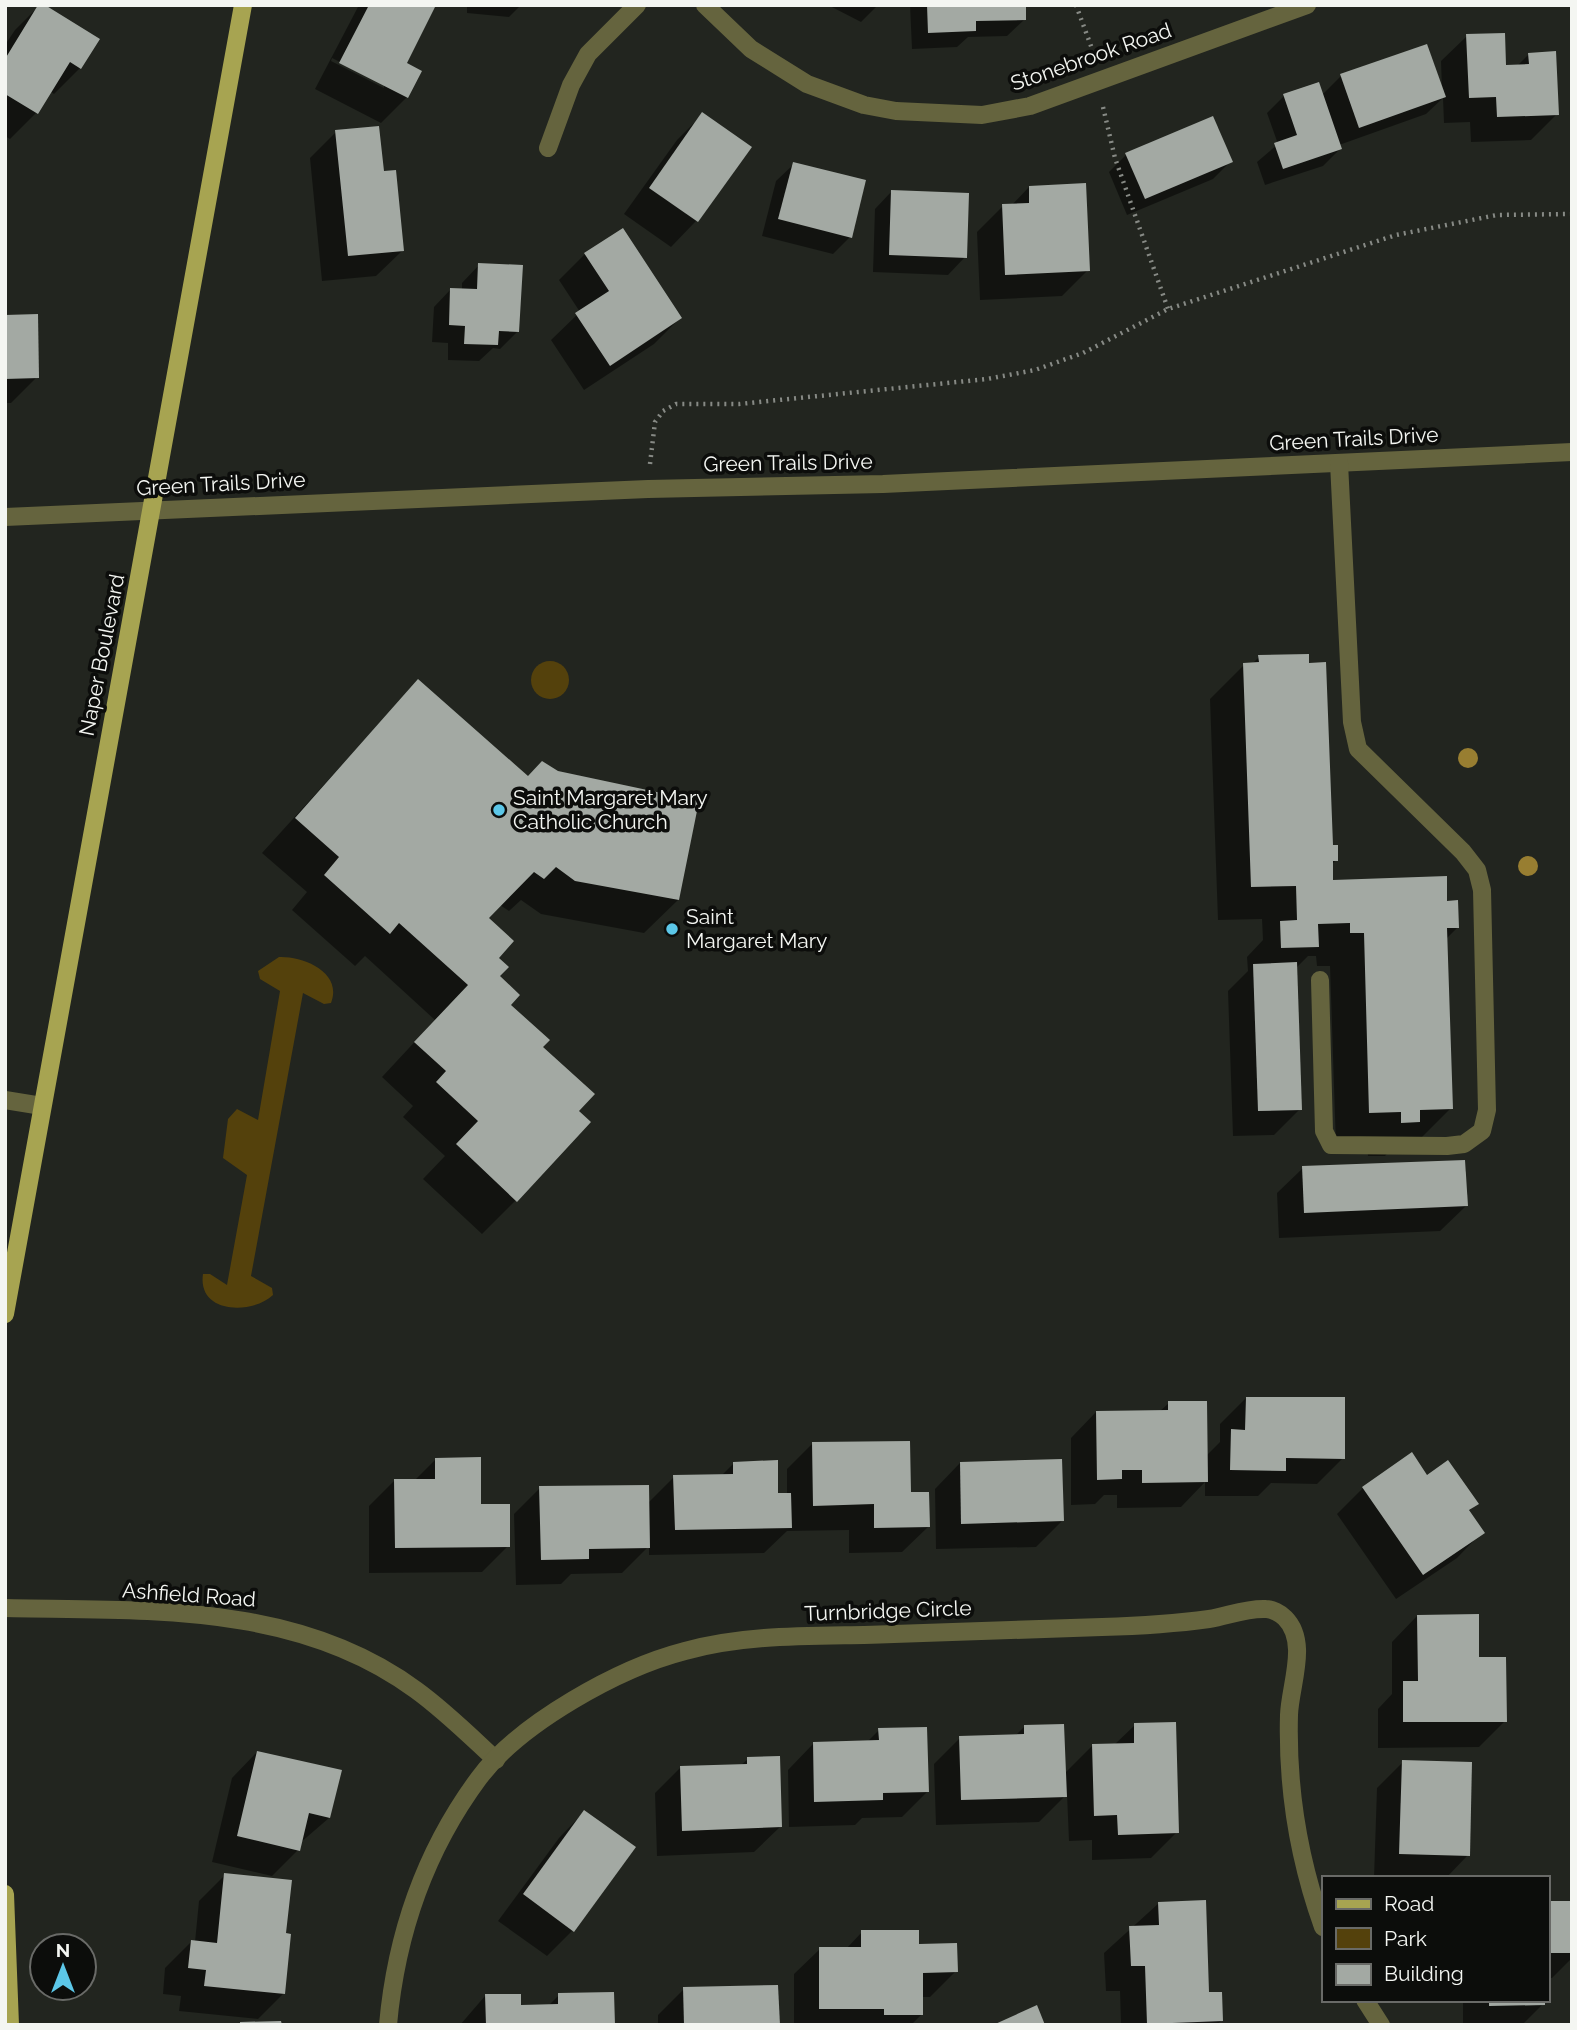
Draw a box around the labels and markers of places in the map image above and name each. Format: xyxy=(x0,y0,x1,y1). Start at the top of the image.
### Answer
place label: Saint Margaret Mary Catholic Church xyxy=(513,785,708,834)
marker: Saint Margaret Mary Catholic Church xyxy=(491,802,507,818)
place label: Saint Margaret Mary xyxy=(686,904,827,953)
marker: Saint Margaret Mary xyxy=(664,921,680,937)

